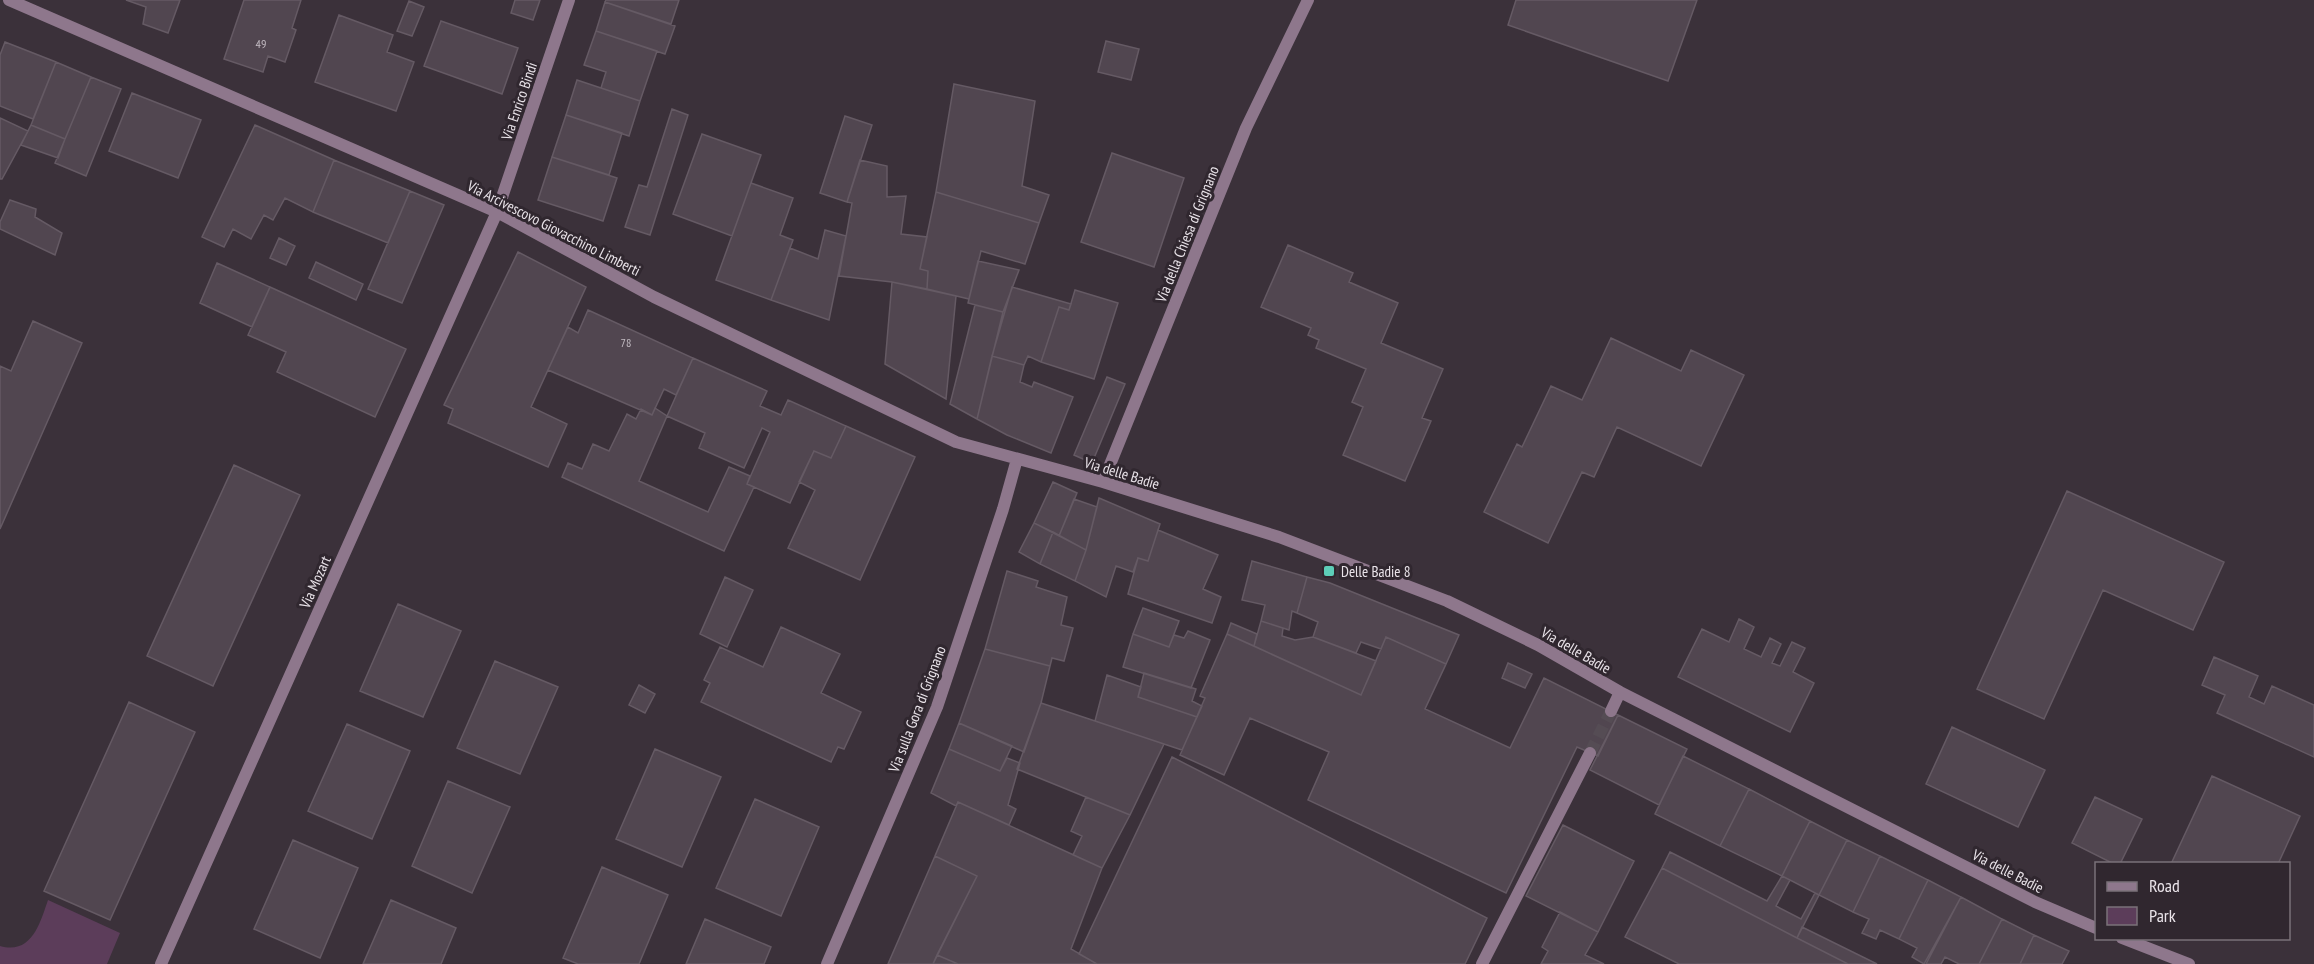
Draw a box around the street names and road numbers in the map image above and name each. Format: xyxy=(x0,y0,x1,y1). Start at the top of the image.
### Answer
street label: Via Enrico Bindi xyxy=(496,60,541,143)
street label: Via della Chiesa di Grignano xyxy=(1151,163,1223,306)
street label: Via Arcivescovo Giovacchino Limberti xyxy=(463,176,644,280)
street label: Via delle Badie xyxy=(1081,452,1162,493)
street label: Via Mozart xyxy=(295,553,335,612)
street label: Via delle Badie xyxy=(1537,622,1614,678)
street label: Via sulla Gora di Grignano xyxy=(884,643,950,776)
street label: Via delle Badie xyxy=(1968,844,2047,897)

